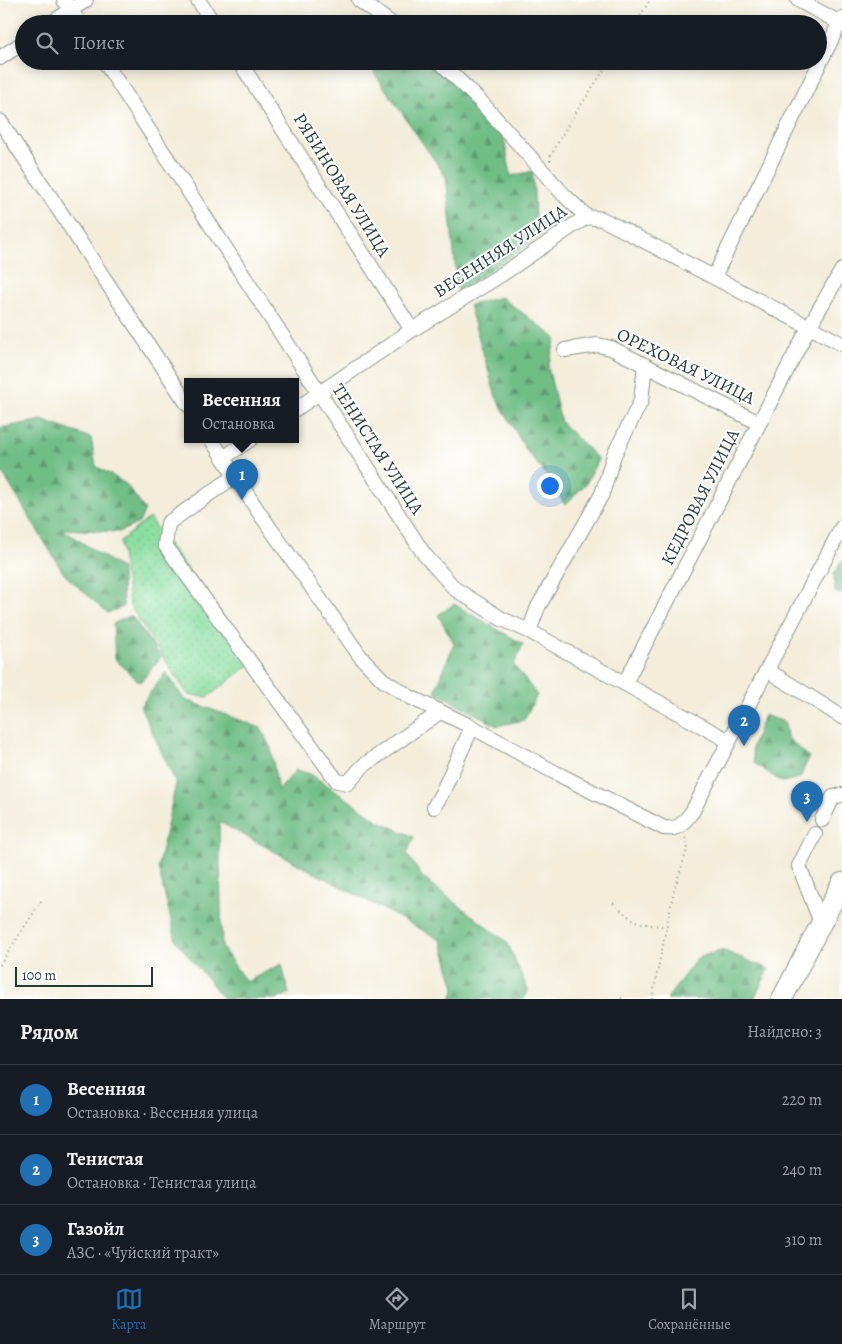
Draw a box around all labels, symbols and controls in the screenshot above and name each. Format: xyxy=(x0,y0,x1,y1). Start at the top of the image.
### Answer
search box xyxy=(15,15,827,70)
icon: search xyxy=(33,29,61,57)
text: Поиск xyxy=(73,30,125,56)
street label: РЯБИНОВАЯ УЛИЦА xyxy=(288,109,396,262)
street label: ВЕСЕННЯЯ УЛИЦА xyxy=(429,199,572,303)
street label: ОРЕХОВАЯ УЛИЦА xyxy=(613,322,760,410)
popup xyxy=(184,378,299,443)
street label: ТЕНИСТАЯ УЛИЦА xyxy=(327,379,430,520)
text: Весенняя xyxy=(202,387,281,413)
text: Остановка xyxy=(202,413,275,435)
street label: КЕДРОВАЯ УЛИЦА xyxy=(655,424,745,569)
pin: 1 xyxy=(226,459,258,500)
your location xyxy=(537,473,563,499)
pin: 2 xyxy=(728,705,760,746)
pin: 3 xyxy=(791,781,823,822)
scale bar xyxy=(15,964,152,987)
text: 100 m xyxy=(22,966,56,985)
text: Рядом xyxy=(20,1018,78,1046)
text: Найдено: 3 xyxy=(747,1021,822,1043)
text: Весенняя xyxy=(67,1076,146,1102)
text: 1 xyxy=(33,1089,39,1111)
text: 220 m xyxy=(782,1089,822,1111)
text: Остановка · Весенняя улица xyxy=(67,1102,258,1124)
text: Тенистая xyxy=(67,1146,144,1172)
text: 2 xyxy=(32,1159,40,1181)
text: 240 m xyxy=(782,1159,822,1181)
text: Остановка · Тенистая улица xyxy=(67,1172,256,1194)
text: Газойл xyxy=(67,1216,124,1242)
text: 3 xyxy=(33,1229,39,1251)
text: 310 m xyxy=(785,1229,822,1251)
text: АЗС · «Чуйский тракт» xyxy=(67,1242,219,1264)
tab: Карта xyxy=(111,1285,147,1334)
tab: Маршрут xyxy=(369,1285,426,1334)
tab: Сохранённые xyxy=(648,1285,731,1334)

